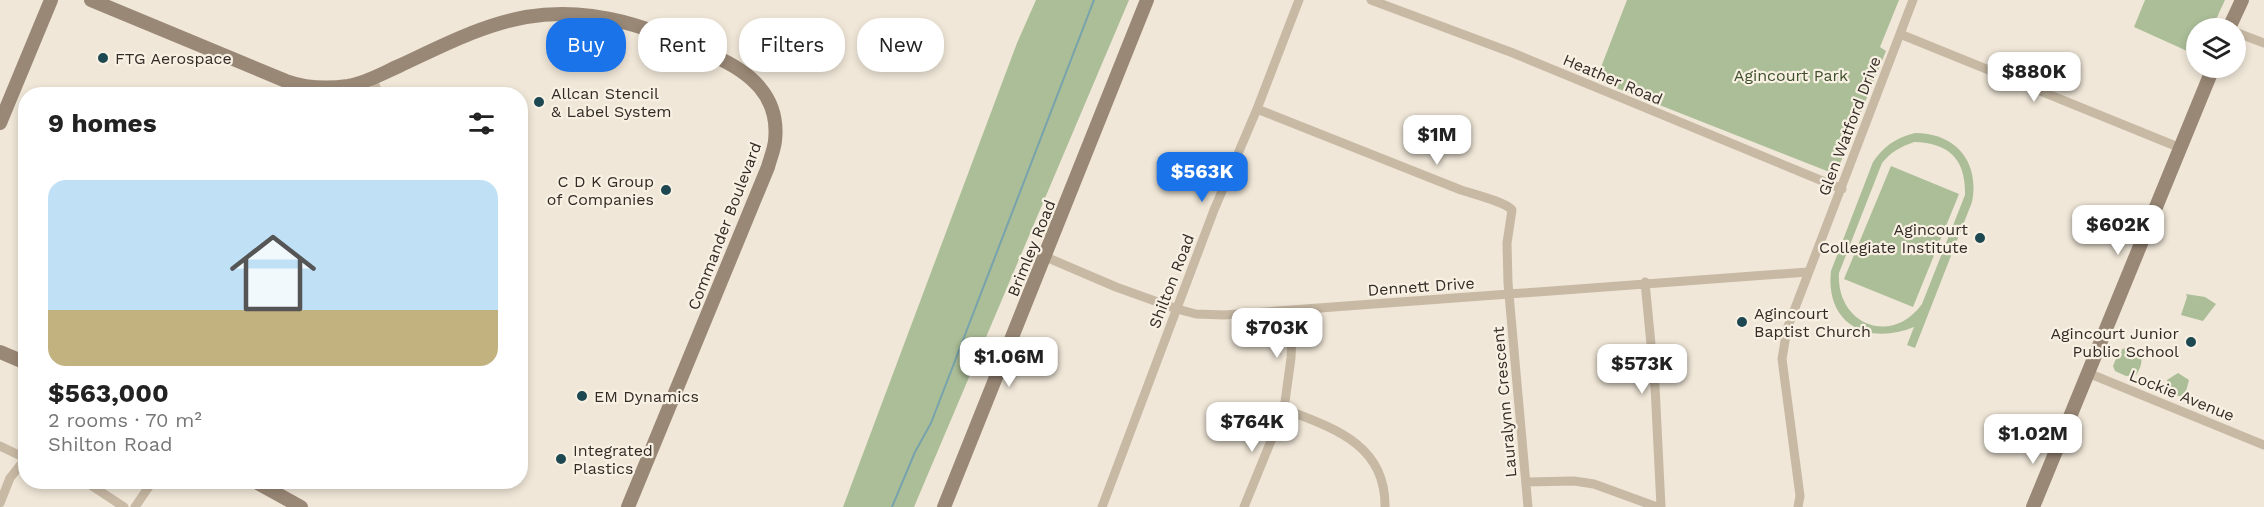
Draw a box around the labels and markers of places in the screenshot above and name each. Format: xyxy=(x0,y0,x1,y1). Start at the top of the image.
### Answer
place label: FTG Aerospace xyxy=(115,49,232,68)
marker: FTG Aerospace xyxy=(96,51,110,65)
pin: $880K xyxy=(1992,52,2076,103)
place label: Allcan Stencil & Label System xyxy=(551,84,672,121)
marker: Allcan Stencil & Label System xyxy=(532,95,546,109)
pin: $1M xyxy=(1408,115,1466,166)
pin: $563K xyxy=(1160,152,1244,203)
place label: C D K Group of Companies xyxy=(547,172,654,209)
marker: C D K Group of Companies xyxy=(659,183,673,197)
pin: $602K xyxy=(2076,205,2160,256)
place label: Agincourt Collegiate Institute xyxy=(1819,220,1968,257)
marker: Agincourt Collegiate Institute xyxy=(1973,231,1987,245)
place label: Agincourt Baptist Church xyxy=(1754,304,1871,341)
pin: $703K xyxy=(1235,308,1319,359)
marker: Agincourt Baptist Church xyxy=(1735,315,1749,329)
place label: Agincourt Junior Public School xyxy=(2050,324,2179,361)
marker: Agincourt Junior Public School xyxy=(2184,335,2198,349)
pin: $1.06M xyxy=(960,337,1058,388)
pin: $573K xyxy=(1600,344,1684,395)
place label: EM Dynamics xyxy=(594,387,699,406)
marker: EM Dynamics xyxy=(575,389,589,403)
pin: $764K xyxy=(1210,402,1294,453)
pin: $1.02M xyxy=(1984,414,2082,465)
place label: Integrated Plastics xyxy=(573,441,653,478)
marker: Integrated Plastics xyxy=(554,452,568,466)

